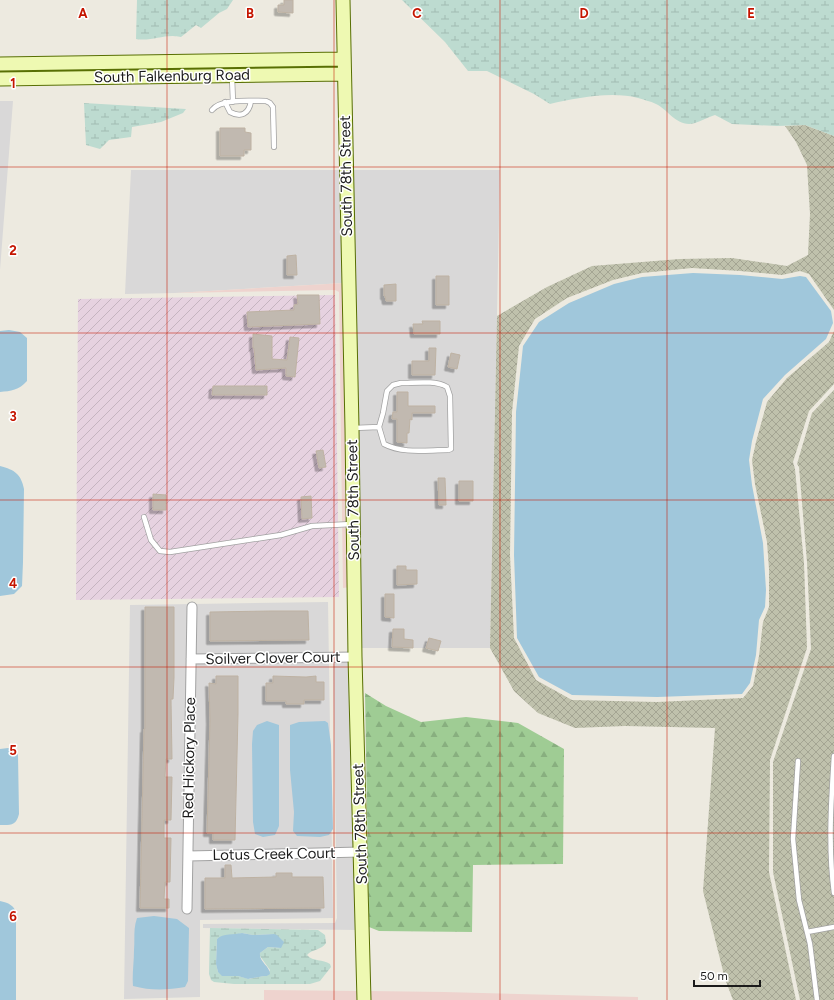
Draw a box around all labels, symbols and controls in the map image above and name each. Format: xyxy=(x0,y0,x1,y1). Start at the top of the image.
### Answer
text: A xyxy=(78,6,88,21)
text: B xyxy=(246,6,254,21)
text: C xyxy=(412,6,422,21)
text: D xyxy=(579,6,589,21)
text: E xyxy=(747,6,755,21)
street label: South Falkenburg Road xyxy=(94,66,250,86)
text: 1 xyxy=(10,76,16,91)
street label: South 78th Street xyxy=(336,115,356,237)
text: 2 xyxy=(9,243,17,258)
text: 3 xyxy=(9,409,17,424)
street label: South 78th Street xyxy=(343,439,363,561)
text: 4 xyxy=(9,576,17,591)
street label: Soilver Clover Court xyxy=(205,648,341,668)
street label: Red Hickory Place xyxy=(179,697,199,819)
text: 5 xyxy=(9,743,17,758)
street label: South 78th Street xyxy=(349,763,371,885)
street label: Lotus Creek Court xyxy=(212,844,336,864)
text: 6 xyxy=(9,909,17,924)
scale bar xyxy=(694,962,760,988)
text: 50 m xyxy=(700,969,728,983)

